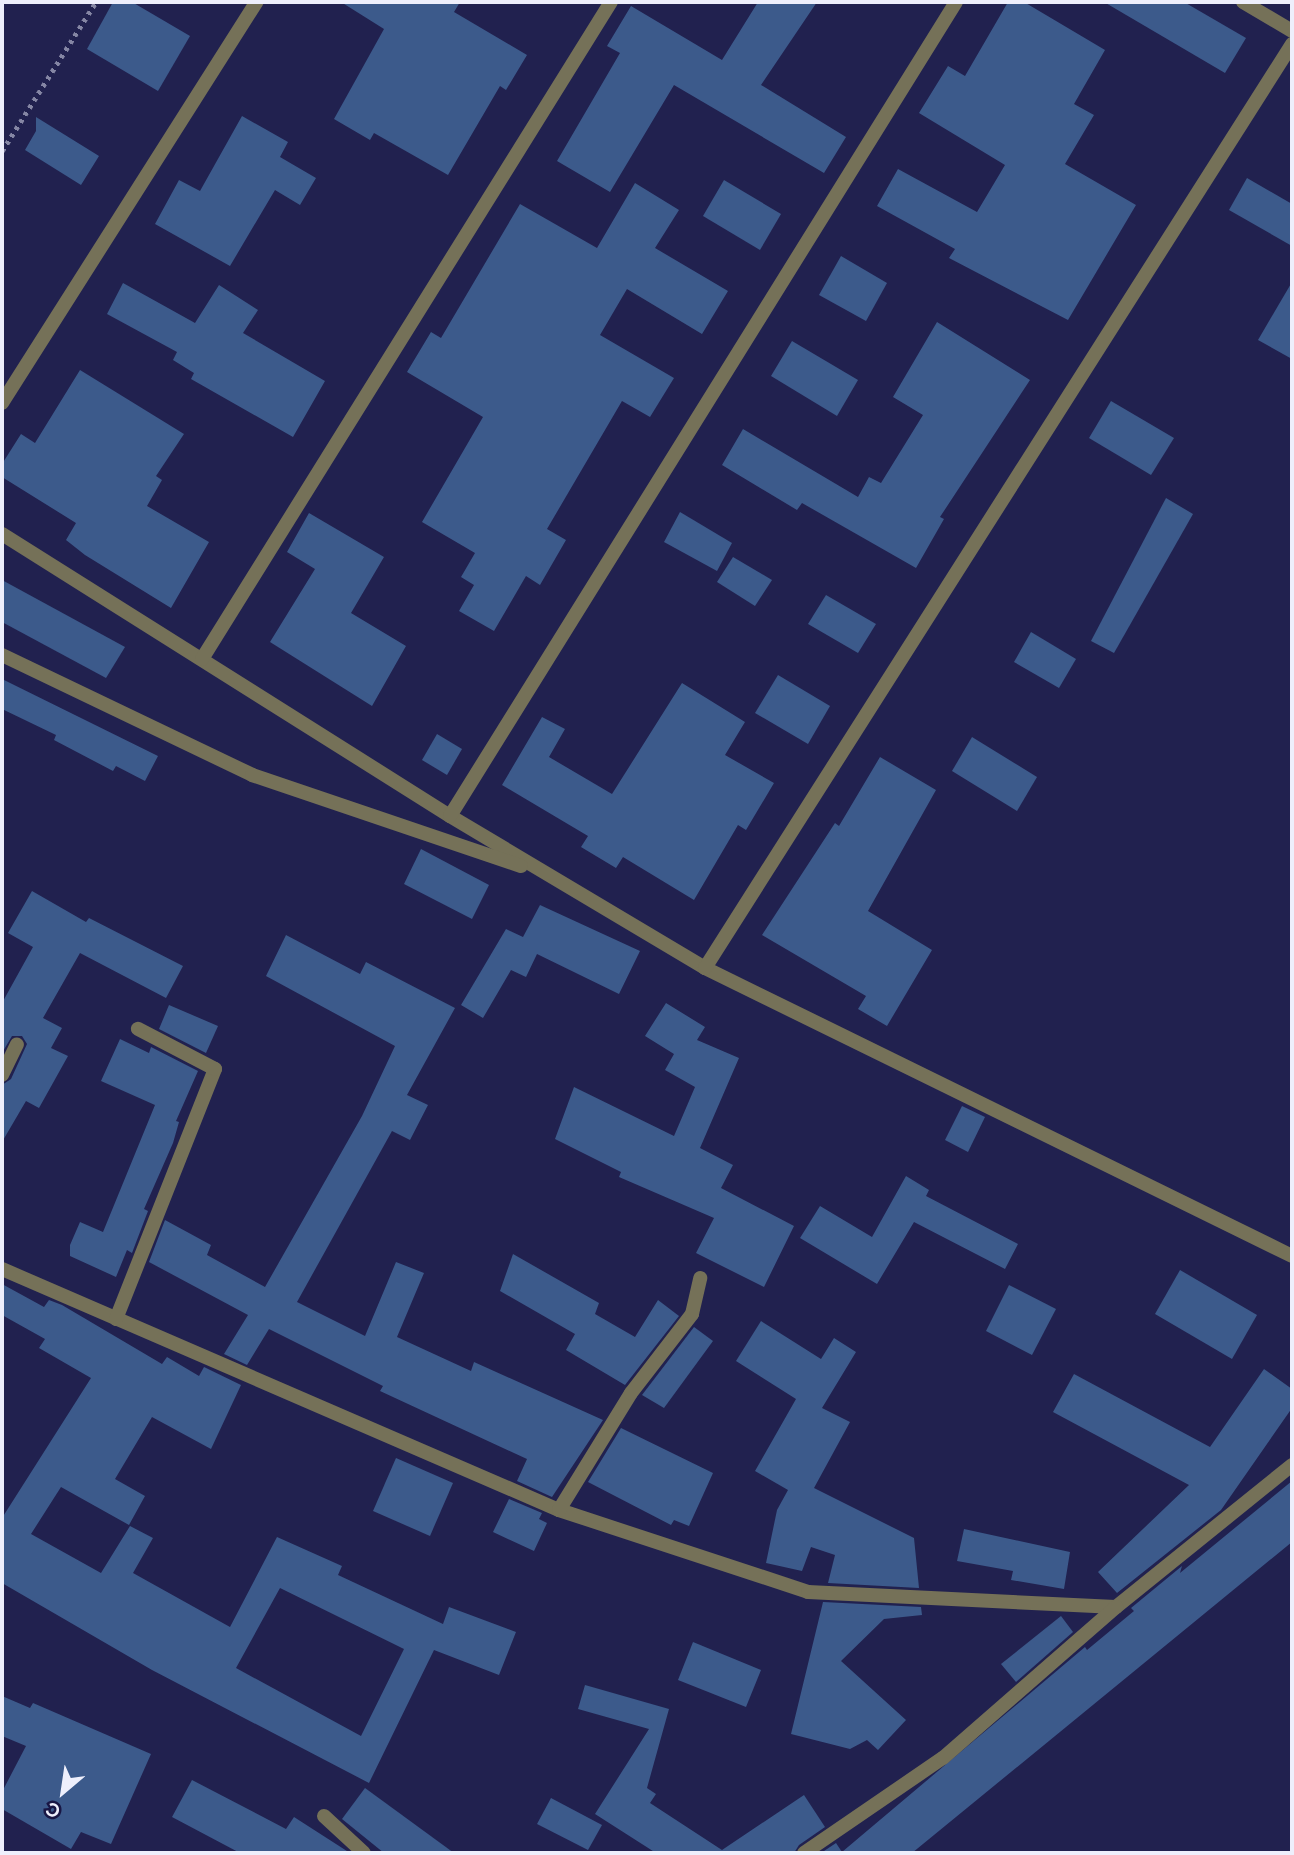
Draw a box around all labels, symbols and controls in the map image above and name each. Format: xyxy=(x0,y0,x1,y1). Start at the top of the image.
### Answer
north arrow xyxy=(28,1757,98,1827)
text: С xyxy=(42,1798,64,1823)

